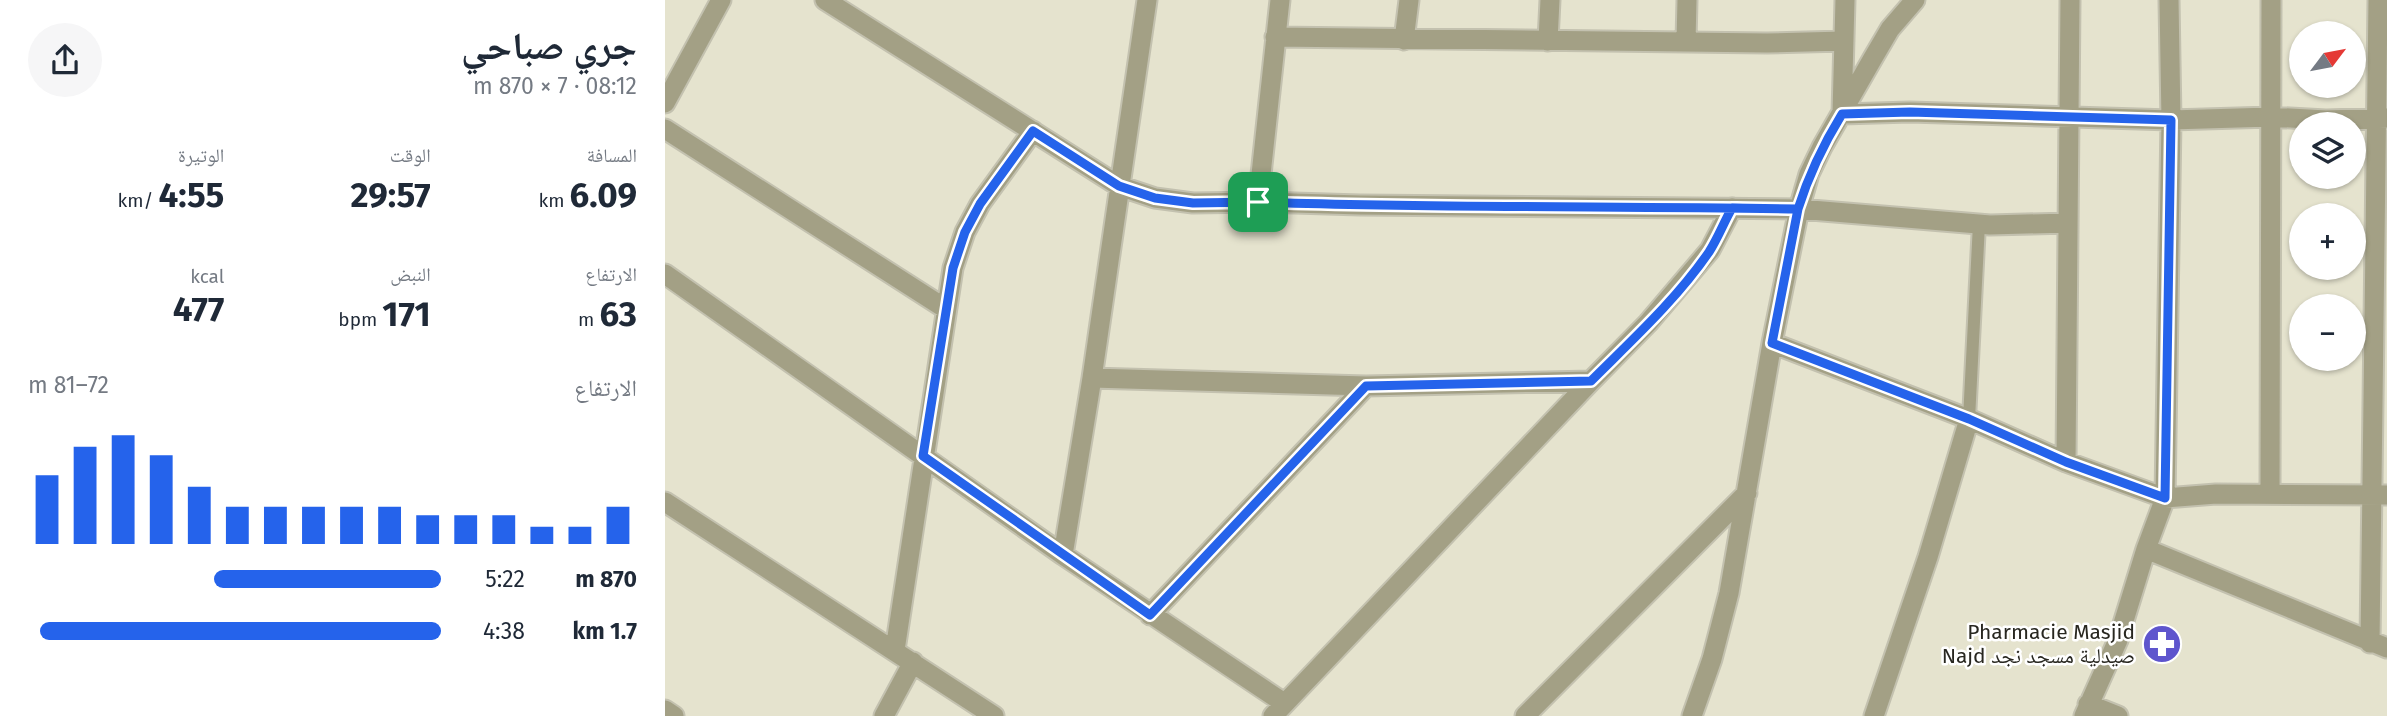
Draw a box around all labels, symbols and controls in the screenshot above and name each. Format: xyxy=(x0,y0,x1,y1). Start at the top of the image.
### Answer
north arrow xyxy=(2289,21,2366,98)
map controls xyxy=(2289,21,2366,371)
button: share xyxy=(28,23,102,97)
text: جري صباحي xyxy=(461,23,637,69)
text: 08:12 · 7 × 870 m xyxy=(473,72,637,100)
button: layers xyxy=(2289,112,2366,189)
text: الوتيرة xyxy=(178,144,224,167)
text: الوقت xyxy=(390,144,431,167)
text: المسافة xyxy=(587,144,637,167)
pin xyxy=(1228,172,1288,232)
text: 4:55 xyxy=(159,174,224,216)
text: 29:57 xyxy=(350,174,431,216)
text: 6.09 xyxy=(570,174,637,216)
icon: arrive xyxy=(1239,183,1277,221)
text: /km xyxy=(118,189,159,212)
text: km xyxy=(539,189,570,212)
button: + xyxy=(2289,203,2366,280)
text: النبض xyxy=(390,263,431,286)
text: الارتفاع xyxy=(585,263,637,286)
text: kcal xyxy=(190,265,224,288)
text: 477 xyxy=(173,288,224,330)
text: 171 xyxy=(382,293,431,335)
text: 63 xyxy=(599,293,637,335)
button: − xyxy=(2289,294,2366,371)
text: bpm xyxy=(338,308,382,331)
text: m xyxy=(578,308,599,331)
text: 72–81 m xyxy=(28,371,109,399)
text: الارتفاع xyxy=(574,374,637,402)
text: 5:22 xyxy=(485,565,525,593)
text: 870 m xyxy=(575,565,637,593)
text: 4:38 xyxy=(483,617,525,645)
text: 1.7 km xyxy=(572,617,637,645)
place label: Pharmacie Masjid Najd صيدلية مسجد نجد xyxy=(1942,619,2135,669)
pharmacy icon: Pharmacie Masjid Najd صيدلية مسجد نجد xyxy=(2141,623,2183,665)

